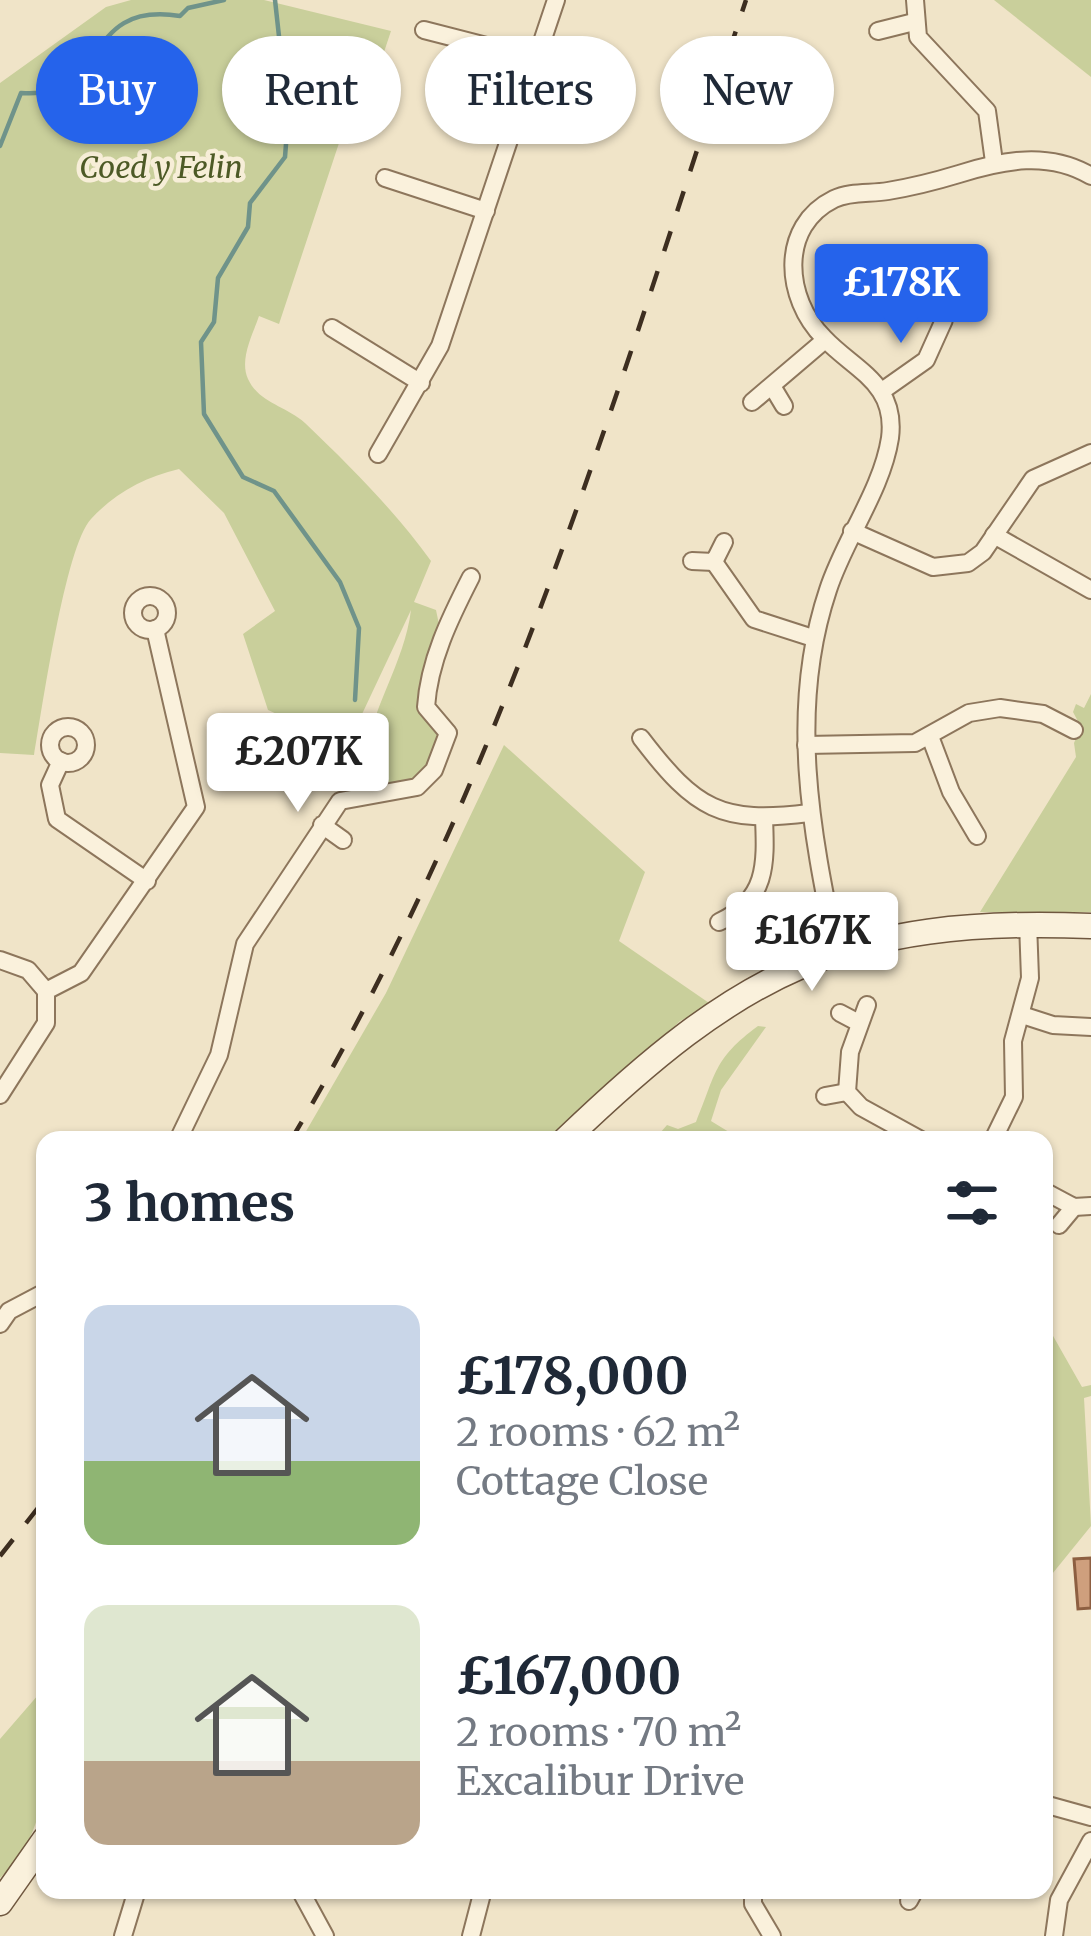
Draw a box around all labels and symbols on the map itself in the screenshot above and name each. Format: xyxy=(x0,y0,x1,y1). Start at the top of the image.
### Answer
park label: Coed y Felin xyxy=(79,148,243,186)
pin: £178K xyxy=(817,244,985,346)
pin: £207K xyxy=(214,713,382,815)
pin: £167K xyxy=(728,892,896,994)

